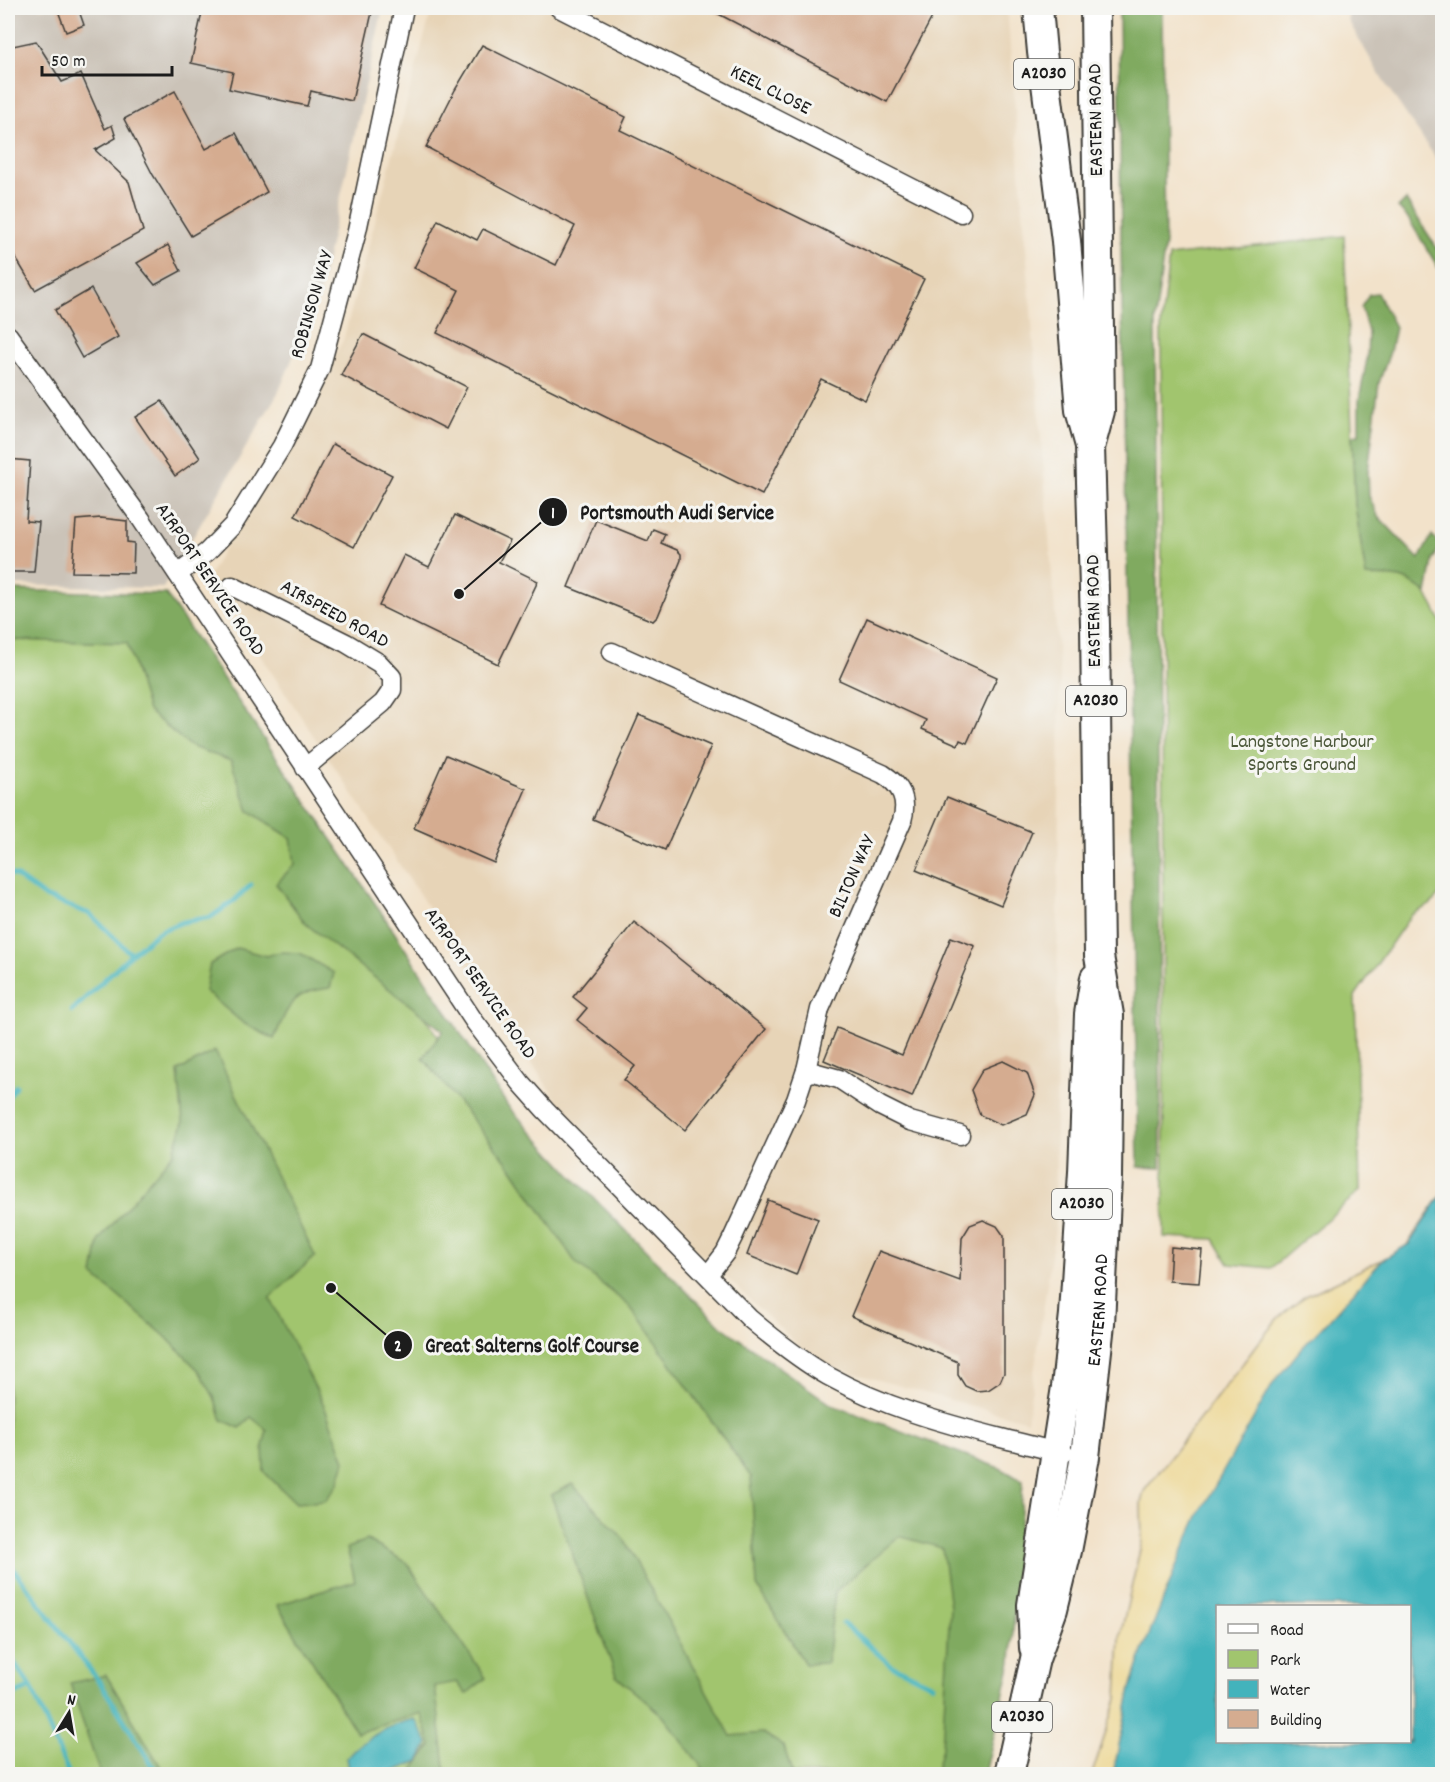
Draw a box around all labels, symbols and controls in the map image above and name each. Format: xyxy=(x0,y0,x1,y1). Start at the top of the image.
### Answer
scale bar xyxy=(42,39,172,77)
text: 50 m xyxy=(51,50,86,75)
street label: KEEL CLOSE xyxy=(725,59,815,123)
road number: A2030 xyxy=(1014,59,1074,89)
street label: EASTERN ROAD xyxy=(1082,63,1112,177)
street label: ROBINSON WAY xyxy=(284,247,342,362)
callout: Portsmouth Audi Service xyxy=(538,492,786,531)
street label: AIRPORT SERVICE ROAD xyxy=(147,498,271,662)
text: Portsmouth Audi Service xyxy=(580,500,774,530)
text: 1 xyxy=(551,502,555,527)
street label: EASTERN ROAD xyxy=(1080,554,1110,668)
street label: AIRSPEED ROAD xyxy=(275,574,393,656)
road number: A2030 xyxy=(1066,686,1126,716)
park label: Langstone Harbour Sports Ground xyxy=(1230,729,1374,780)
street label: BILTON WAY xyxy=(822,831,884,923)
street label: AIRPORT SERVICE ROAD xyxy=(416,903,542,1065)
road number: A2030 xyxy=(1052,1189,1112,1219)
street label: EASTERN ROAD xyxy=(1081,1253,1117,1368)
callout: Great Salterns Golf Course xyxy=(383,1325,651,1364)
text: Great Salterns Golf Course xyxy=(425,1333,639,1363)
text: 2 xyxy=(394,1335,402,1360)
legend xyxy=(1216,1605,1411,1743)
text: Road xyxy=(1270,1619,1304,1644)
text: Park xyxy=(1270,1649,1301,1674)
text: Water xyxy=(1270,1679,1310,1704)
north arrow xyxy=(39,1683,99,1743)
text: N xyxy=(65,1689,78,1713)
road number: A2030 xyxy=(992,1702,1052,1732)
text: Building xyxy=(1270,1709,1322,1734)

